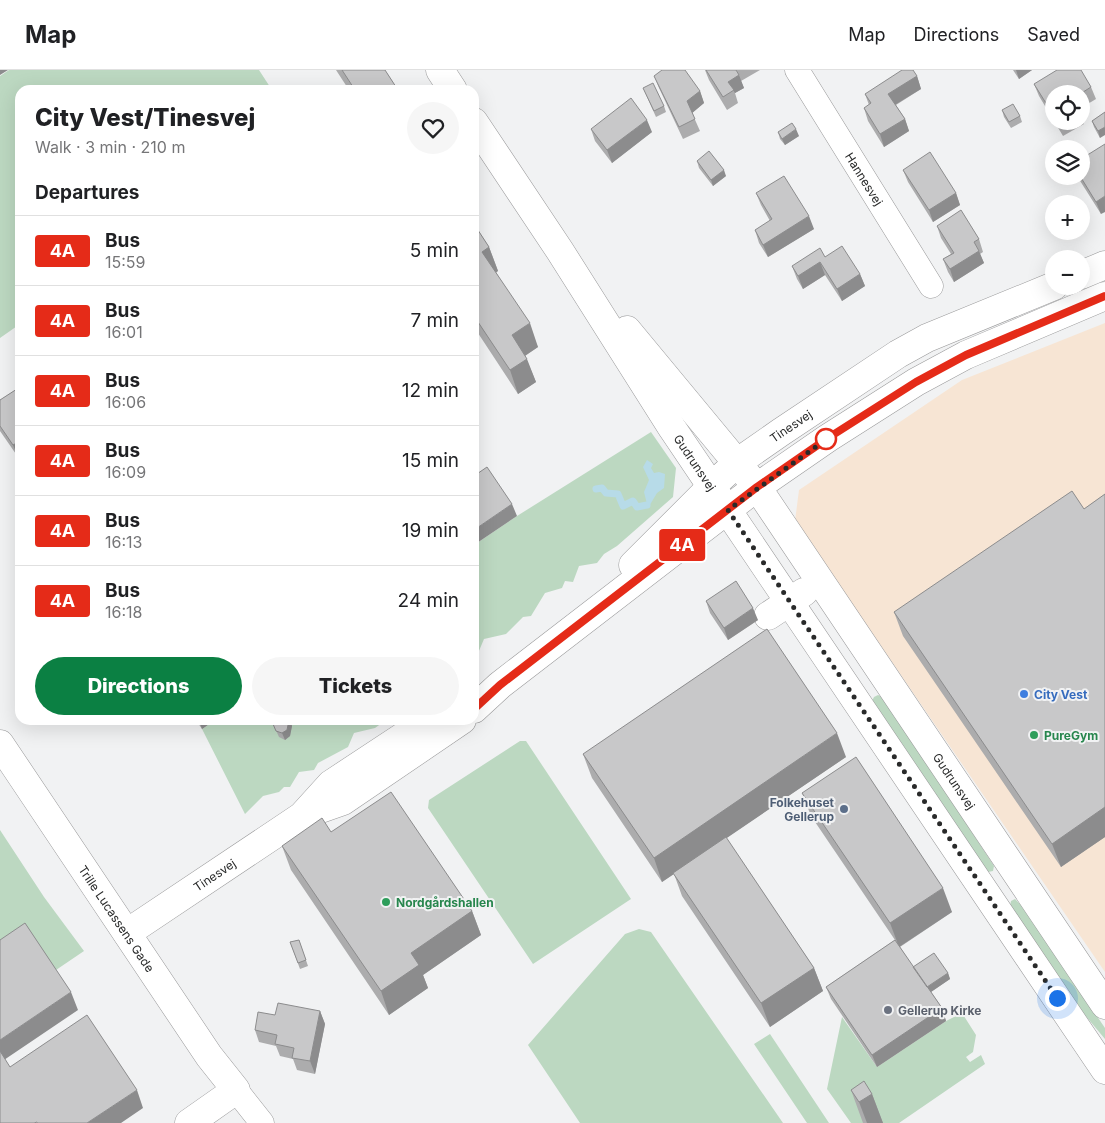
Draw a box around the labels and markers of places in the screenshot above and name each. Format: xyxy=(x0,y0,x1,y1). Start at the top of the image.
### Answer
unlabelled marker xyxy=(815,428,837,450)
place label: City Vest xyxy=(1034,687,1088,702)
marker: City Vest xyxy=(1018,688,1030,700)
place label: PureGym xyxy=(1044,728,1098,743)
marker: PureGym xyxy=(1028,729,1040,741)
place label: Folkehuset Gellerup xyxy=(770,795,835,824)
marker: Folkehuset Gellerup xyxy=(838,803,850,815)
place label: Nordgårdshallen xyxy=(396,895,494,910)
marker: Nordgårdshallen xyxy=(380,896,392,908)
place label: Gellerup Kirke xyxy=(898,1003,981,1018)
marker: Gellerup Kirke xyxy=(882,1004,894,1016)

